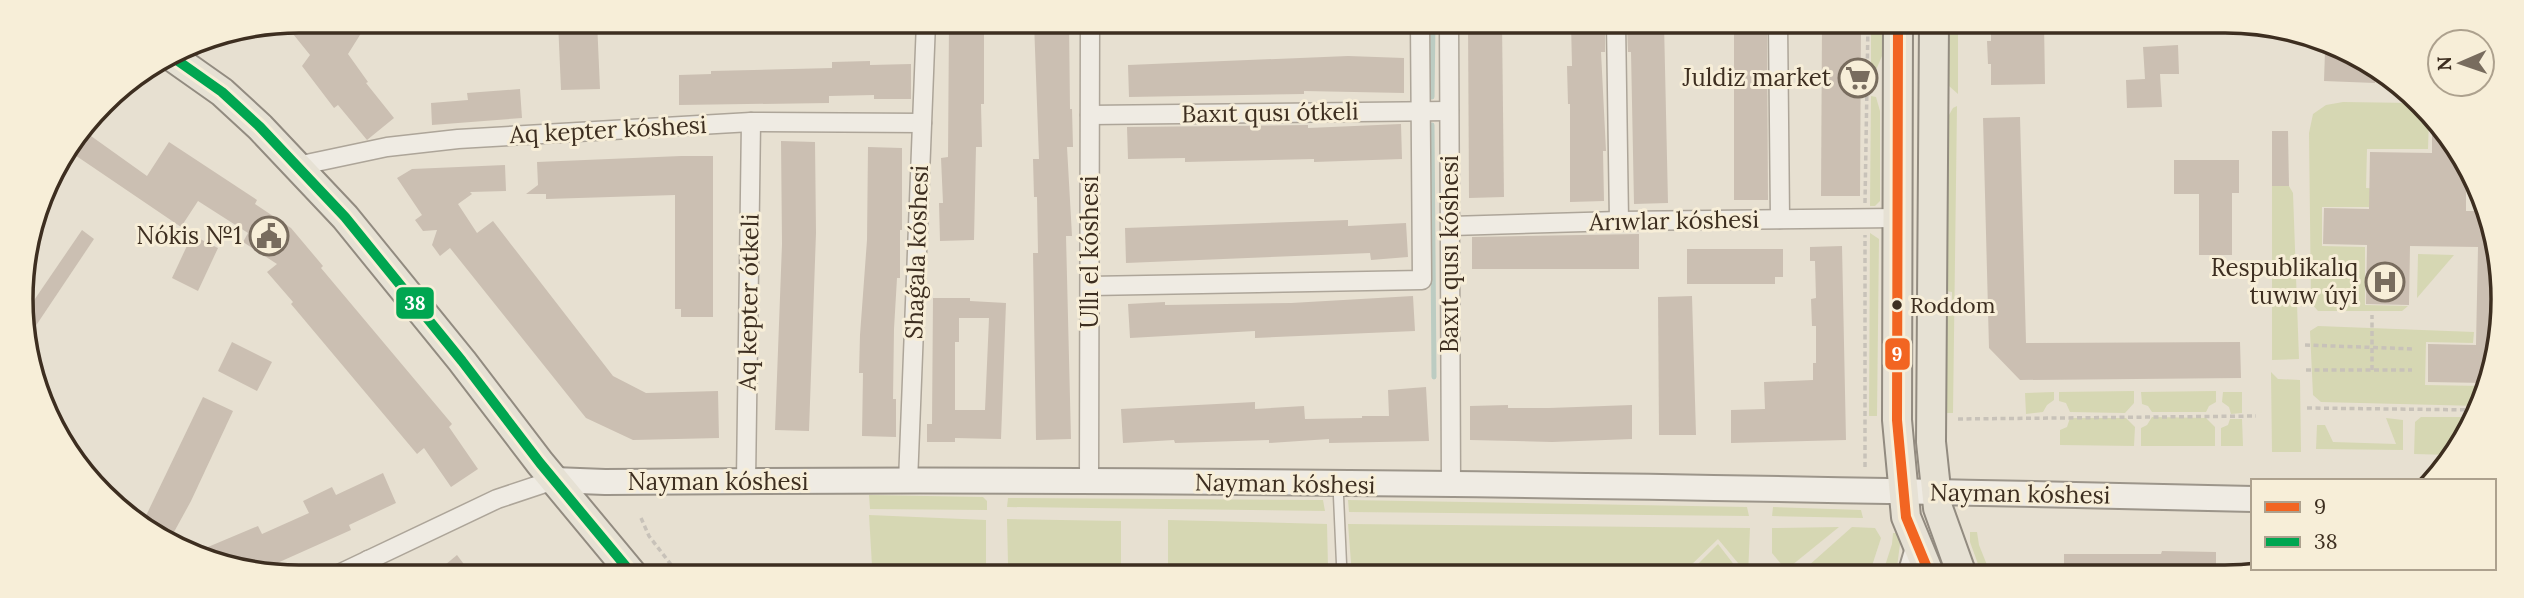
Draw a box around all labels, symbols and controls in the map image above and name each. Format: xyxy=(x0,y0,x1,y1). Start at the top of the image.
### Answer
north arrow xyxy=(2426,28,2496,98)
text: N xyxy=(2432,56,2456,71)
supermarket icon: Juldiz market xyxy=(1837,57,1879,99)
place label: Juldiz market xyxy=(1682,62,1832,93)
street label: Baxıt qusı ótkeli xyxy=(1181,95,1359,130)
street label: Aq kepter kóshesi xyxy=(508,109,707,150)
street label: Baxıt qusı kóshesi xyxy=(1434,155,1465,353)
street label: Shaǵala kóshesi xyxy=(898,164,935,340)
street label: Ullı el kóshesi xyxy=(1074,175,1105,329)
street label: Arıwlar kóshesi xyxy=(1588,204,1759,237)
street label: Aq kepter ótkeli xyxy=(731,213,766,392)
public building icon: Nókis №1 xyxy=(248,215,290,257)
place label: Nókis №1 xyxy=(136,220,242,251)
place label: Respublikalıq tuwıw úyi xyxy=(2211,252,2358,311)
hospital icon: Respublikalıq tuwıw úyi xyxy=(2364,261,2406,303)
line badge: 38 xyxy=(395,286,435,320)
text: 38 xyxy=(404,291,426,315)
place label: Roddom xyxy=(1910,291,1995,319)
marker: Roddom xyxy=(1890,298,1904,312)
line badge: 9 xyxy=(1884,337,1911,371)
text: 9 xyxy=(1892,342,1903,366)
street label: Nayman kóshesi xyxy=(628,466,808,497)
street label: Nayman kóshesi xyxy=(1194,466,1376,501)
street label: Nayman kóshesi xyxy=(1929,476,2111,511)
legend xyxy=(2251,479,2496,570)
text: 9 xyxy=(2314,493,2326,520)
text: 38 xyxy=(2314,528,2338,555)

